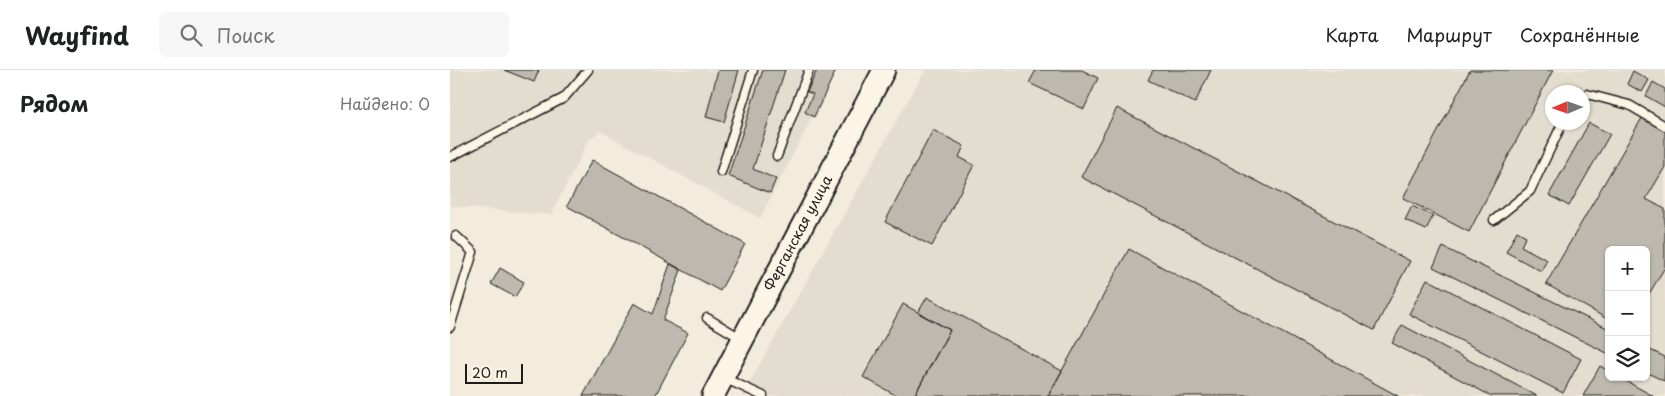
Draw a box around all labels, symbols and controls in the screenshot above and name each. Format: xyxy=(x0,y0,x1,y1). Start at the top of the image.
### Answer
search box xyxy=(159,12,509,57)
text: Wayfind xyxy=(25,17,129,53)
icon: search xyxy=(177,21,205,49)
text: Поиск xyxy=(217,21,275,49)
text: Карта xyxy=(1326,21,1378,48)
text: Маршрут xyxy=(1406,21,1492,48)
text: Сохранённые xyxy=(1520,21,1640,48)
north arrow xyxy=(1545,85,1590,130)
text: Рядом xyxy=(20,87,88,119)
text: Найдено: 0 xyxy=(340,91,430,115)
street label: Ферганская улица xyxy=(758,171,837,294)
map controls xyxy=(1605,246,1650,381)
button: + xyxy=(1605,246,1650,291)
button: − xyxy=(1605,291,1650,336)
button: layers xyxy=(1605,336,1650,381)
scale bar xyxy=(465,361,522,384)
text: 20 m xyxy=(472,362,508,383)

